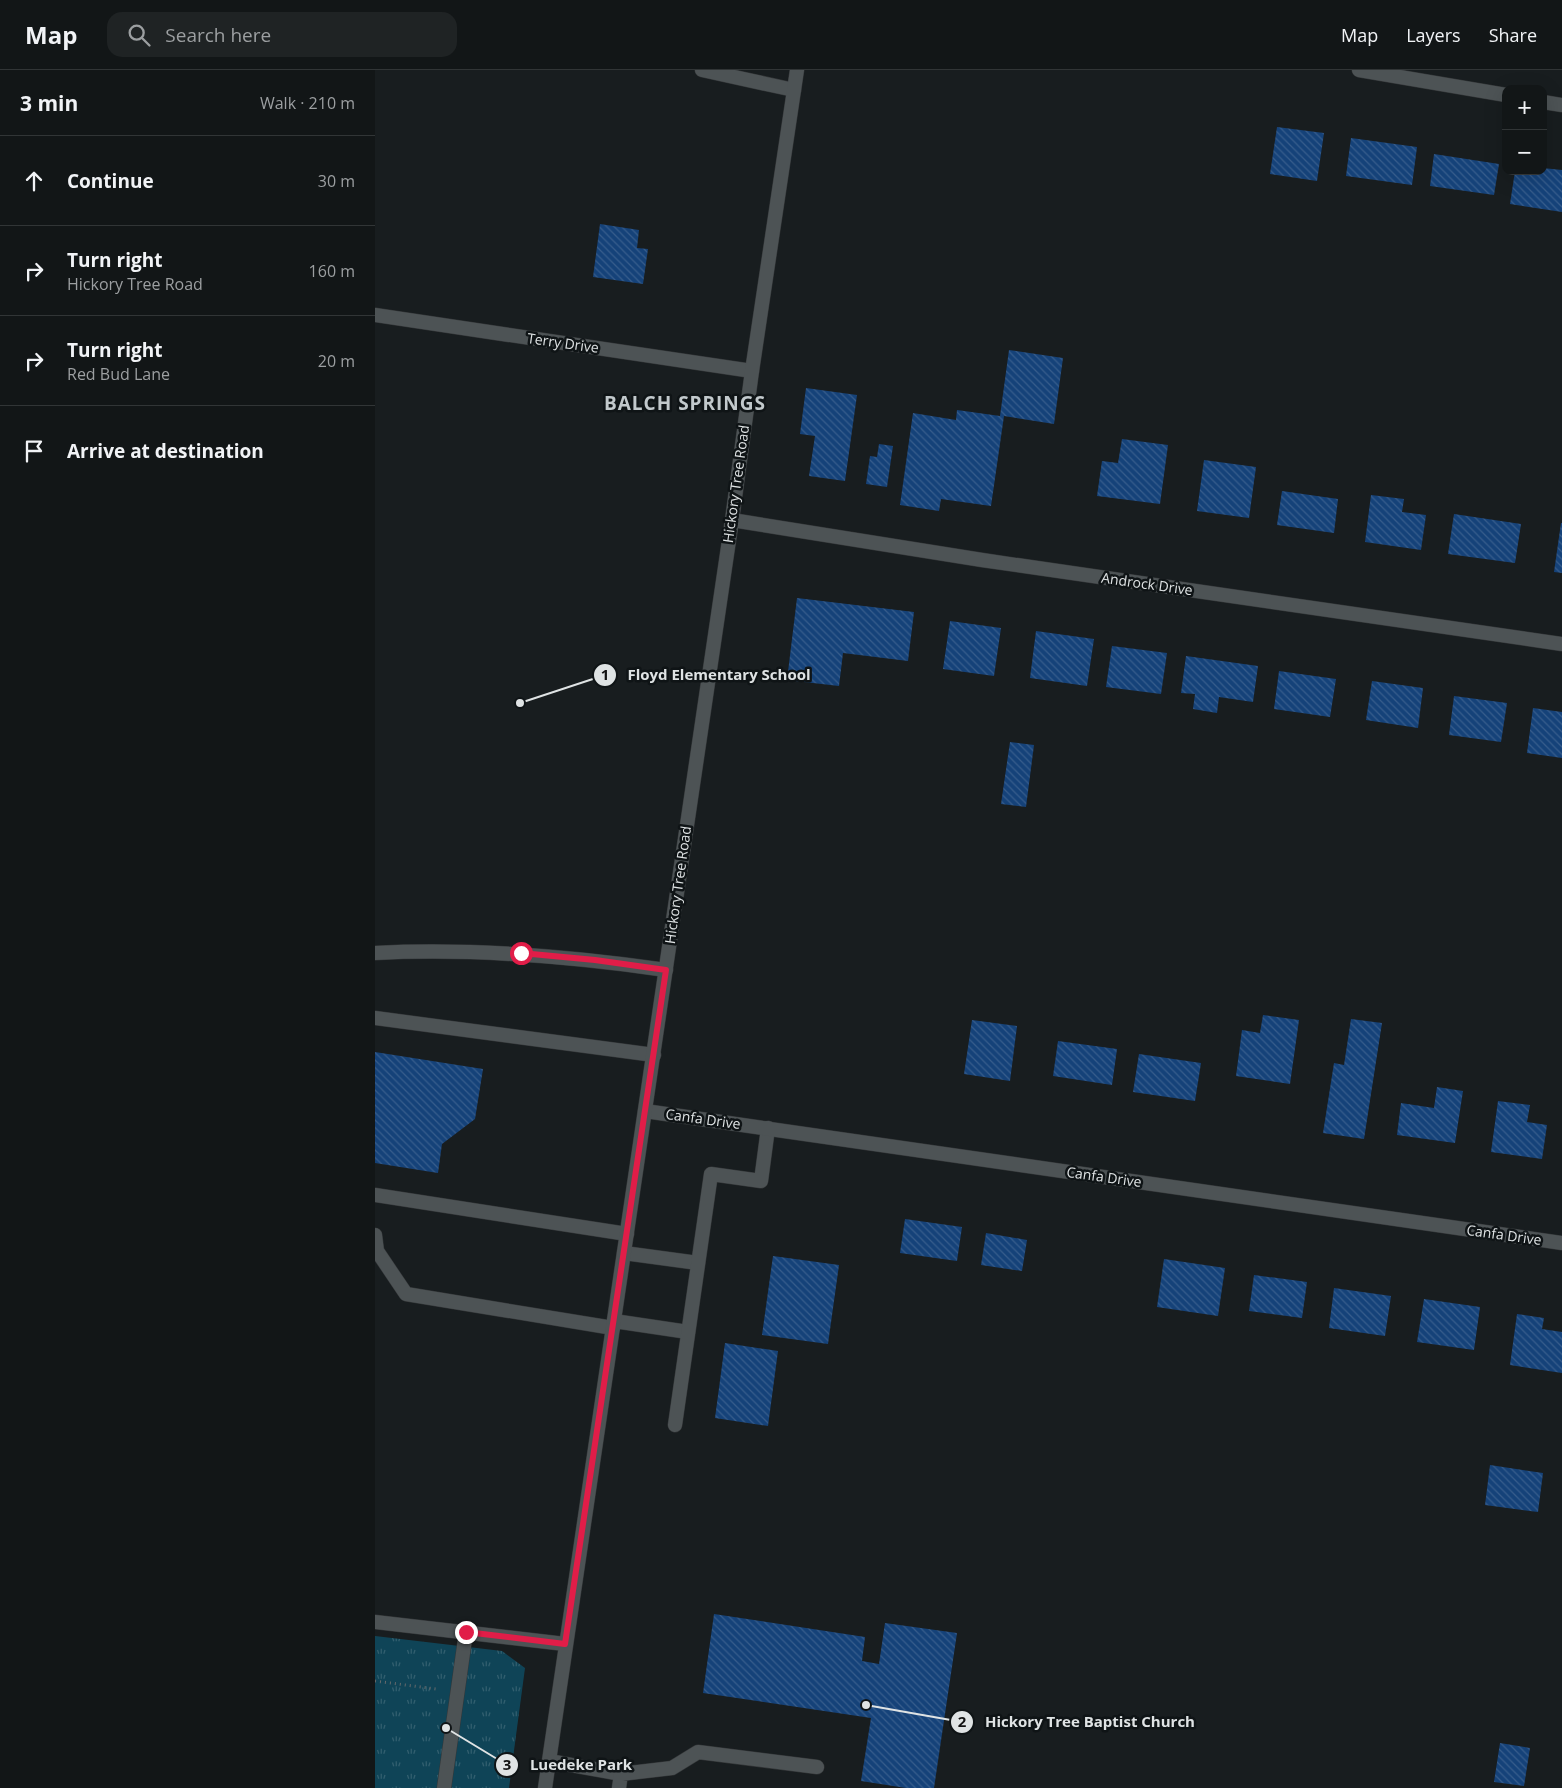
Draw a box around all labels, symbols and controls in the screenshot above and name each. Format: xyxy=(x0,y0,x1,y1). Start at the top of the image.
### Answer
search box xyxy=(107,12,457,57)
text: Map xyxy=(25,18,77,51)
icon: search xyxy=(125,21,153,49)
text: Search here xyxy=(165,22,271,48)
text: Map xyxy=(1341,23,1378,47)
text: Layers xyxy=(1406,23,1461,47)
text: Share xyxy=(1489,23,1537,47)
map controls xyxy=(1502,85,1547,175)
button: + xyxy=(1502,85,1547,130)
text: 3 min xyxy=(20,89,78,117)
text: Walk · 210 m xyxy=(260,92,355,114)
button: − xyxy=(1502,130,1547,175)
icon: ahead xyxy=(20,167,48,195)
text: Continue xyxy=(67,168,154,194)
text: 30 m xyxy=(318,170,355,192)
text: Turn right xyxy=(67,247,162,273)
icon: right xyxy=(20,257,48,285)
text: 160 m xyxy=(309,260,355,282)
text: Hickory Tree Road xyxy=(67,273,203,295)
street label: Terry Drive xyxy=(526,328,600,357)
text: Turn right xyxy=(67,337,162,363)
icon: right xyxy=(20,347,48,375)
text: 20 m xyxy=(318,350,355,372)
text: Red Bud Lane xyxy=(67,363,170,385)
district label: BALCH SPRINGS xyxy=(604,390,766,416)
street label: Hickory Tree Road xyxy=(718,424,753,544)
icon: arrive xyxy=(20,437,48,465)
text: Arrive at destination xyxy=(67,438,264,464)
street label: Androck Drive xyxy=(1100,568,1194,599)
callout: Floyd Elementary School xyxy=(592,660,820,690)
text: 1 xyxy=(601,664,609,684)
text: Floyd Elementary School xyxy=(627,664,811,684)
street label: Hickory Tree Road xyxy=(660,825,695,945)
route start xyxy=(510,942,533,965)
street label: Canfa Drive xyxy=(664,1104,742,1133)
street label: Canfa Drive xyxy=(1065,1162,1143,1191)
street label: Canfa Drive xyxy=(1465,1220,1543,1249)
route end xyxy=(455,1621,478,1644)
callout: Hickory Tree Baptist Church xyxy=(950,1707,1205,1737)
text: 2 xyxy=(958,1711,967,1731)
text: Hickory Tree Baptist Church xyxy=(985,1711,1195,1731)
callout: Luedeke Park xyxy=(495,1750,642,1780)
text: 3 xyxy=(503,1754,511,1774)
text: Luedeke Park xyxy=(530,1754,633,1774)

